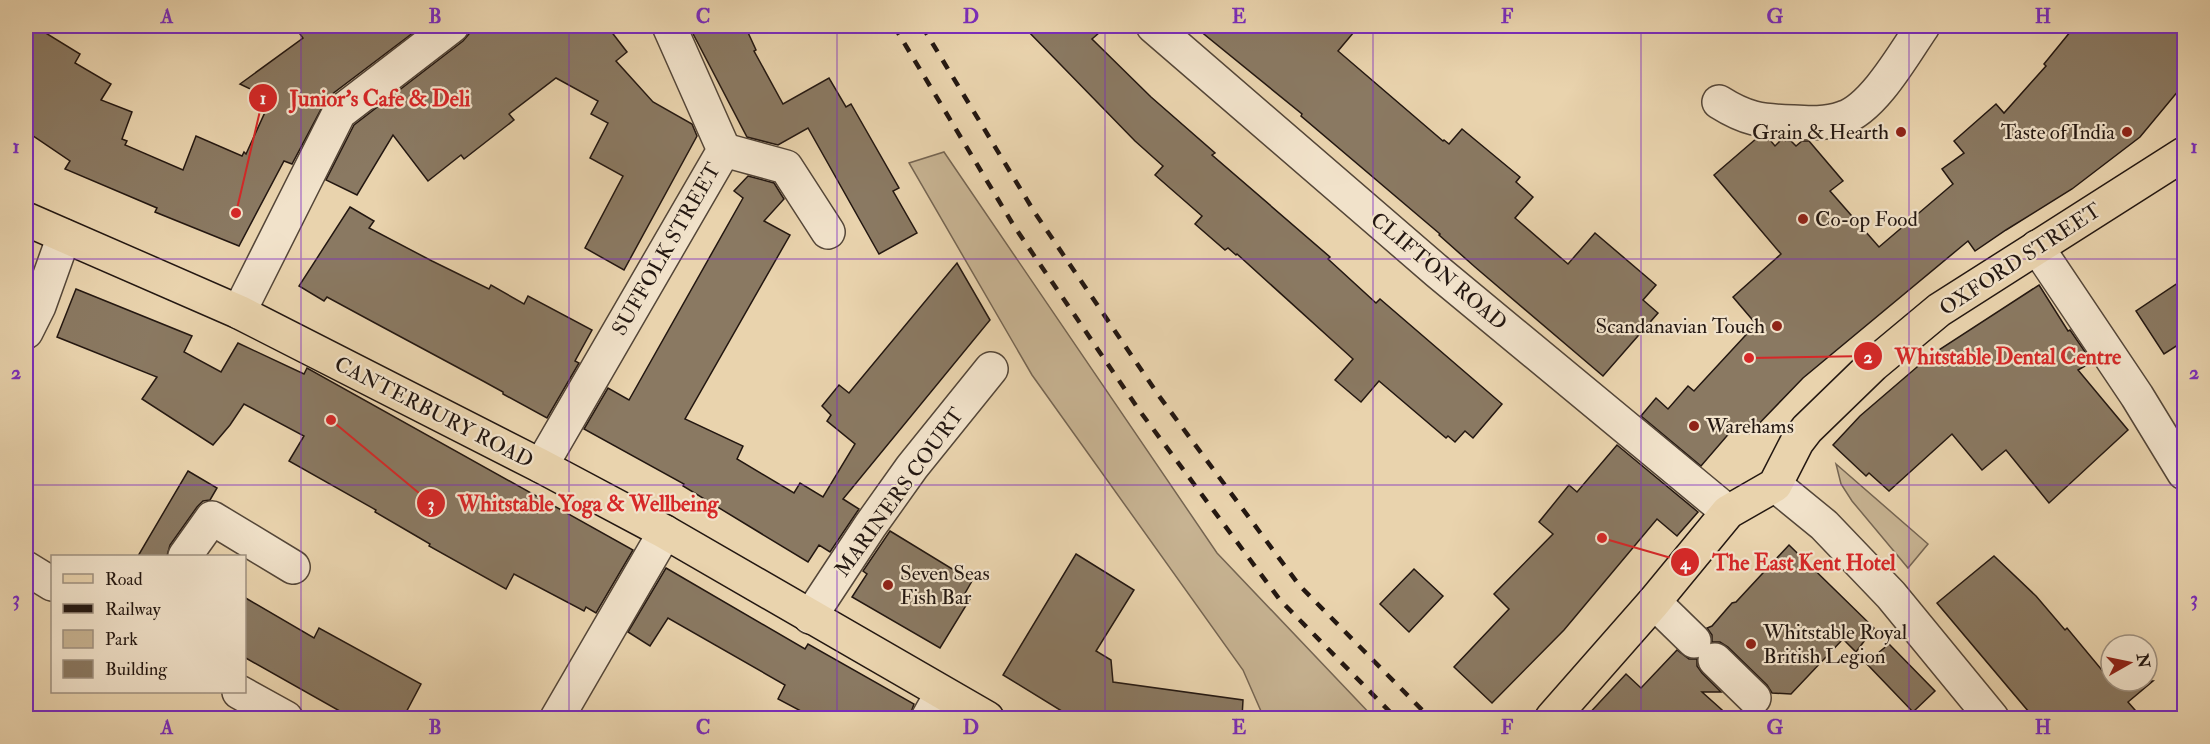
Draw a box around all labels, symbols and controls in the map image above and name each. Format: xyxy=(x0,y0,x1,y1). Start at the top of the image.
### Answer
text: A xyxy=(160,4,174,29)
text: B xyxy=(428,4,442,29)
text: C xyxy=(696,4,710,29)
text: D xyxy=(963,4,979,29)
text: E xyxy=(1232,4,1247,29)
text: F xyxy=(1501,4,1514,29)
text: G xyxy=(1767,4,1784,29)
text: H xyxy=(2035,4,2051,29)
callout: Junior's Cafe & Deli xyxy=(248,78,483,118)
text: Junior's Cafe & Deli xyxy=(289,85,471,114)
text: 1 xyxy=(260,87,266,110)
place label: Grain & Hearth xyxy=(1752,119,1889,146)
place label: Taste of India xyxy=(2001,119,2115,146)
marker: Grain & Hearth xyxy=(1894,125,1908,139)
marker: Taste of India xyxy=(2120,125,2134,139)
text: 1 xyxy=(12,134,20,159)
text: 1 xyxy=(2190,134,2198,159)
street label: SUFFOLK STREET xyxy=(606,158,727,340)
street label: OXFORD STREET xyxy=(1934,197,2107,322)
street label: CLIFTON ROAD xyxy=(1365,206,1512,336)
place label: Co-op Food xyxy=(1815,206,1918,233)
marker: Co-op Food xyxy=(1796,212,1810,226)
place label: Scandanavian Touch xyxy=(1595,313,1765,340)
marker: Scandanavian Touch xyxy=(1770,319,1784,333)
callout: Whitstable Dental Centre xyxy=(1853,336,2133,376)
text: Whitstable Dental Centre xyxy=(1894,343,2122,371)
text: 2 xyxy=(1863,346,1873,369)
street label: CANTERBURY ROAD xyxy=(330,351,538,474)
text: 2 xyxy=(11,360,21,385)
text: 2 xyxy=(2189,360,2199,385)
street label: MARINERS COURT xyxy=(829,402,970,582)
place label: Warehams xyxy=(1705,413,1794,440)
marker: Warehams xyxy=(1687,419,1701,433)
callout: Whitstable Yoga & Wellbeing xyxy=(416,483,731,523)
text: Whitstable Yoga & Wellbeing xyxy=(457,490,720,519)
text: 3 xyxy=(428,493,435,516)
callout: The East Kent Hotel xyxy=(1670,542,1908,582)
text: The East Kent Hotel xyxy=(1711,549,1896,577)
text: 4 xyxy=(1679,552,1691,575)
legend xyxy=(51,555,246,693)
place label: Seven Seas Fish Bar xyxy=(900,560,990,611)
text: Road xyxy=(105,568,143,591)
marker: Seven Seas Fish Bar xyxy=(881,578,895,592)
text: 3 xyxy=(12,586,20,611)
text: 3 xyxy=(2190,586,2198,611)
text: Railway xyxy=(105,598,162,621)
place label: Whitstable Royal British Legion xyxy=(1762,619,1908,670)
text: Park xyxy=(105,628,138,651)
north arrow xyxy=(2099,633,2159,693)
marker: Whitstable Royal British Legion xyxy=(1744,637,1758,651)
text: N xyxy=(2132,651,2154,670)
text: Building xyxy=(105,658,168,681)
text: A xyxy=(160,715,174,740)
text: B xyxy=(428,715,442,740)
text: C xyxy=(696,715,710,740)
text: D xyxy=(963,715,979,740)
text: E xyxy=(1232,715,1247,740)
text: F xyxy=(1501,715,1514,740)
text: G xyxy=(1767,715,1784,740)
text: H xyxy=(2035,715,2051,740)

